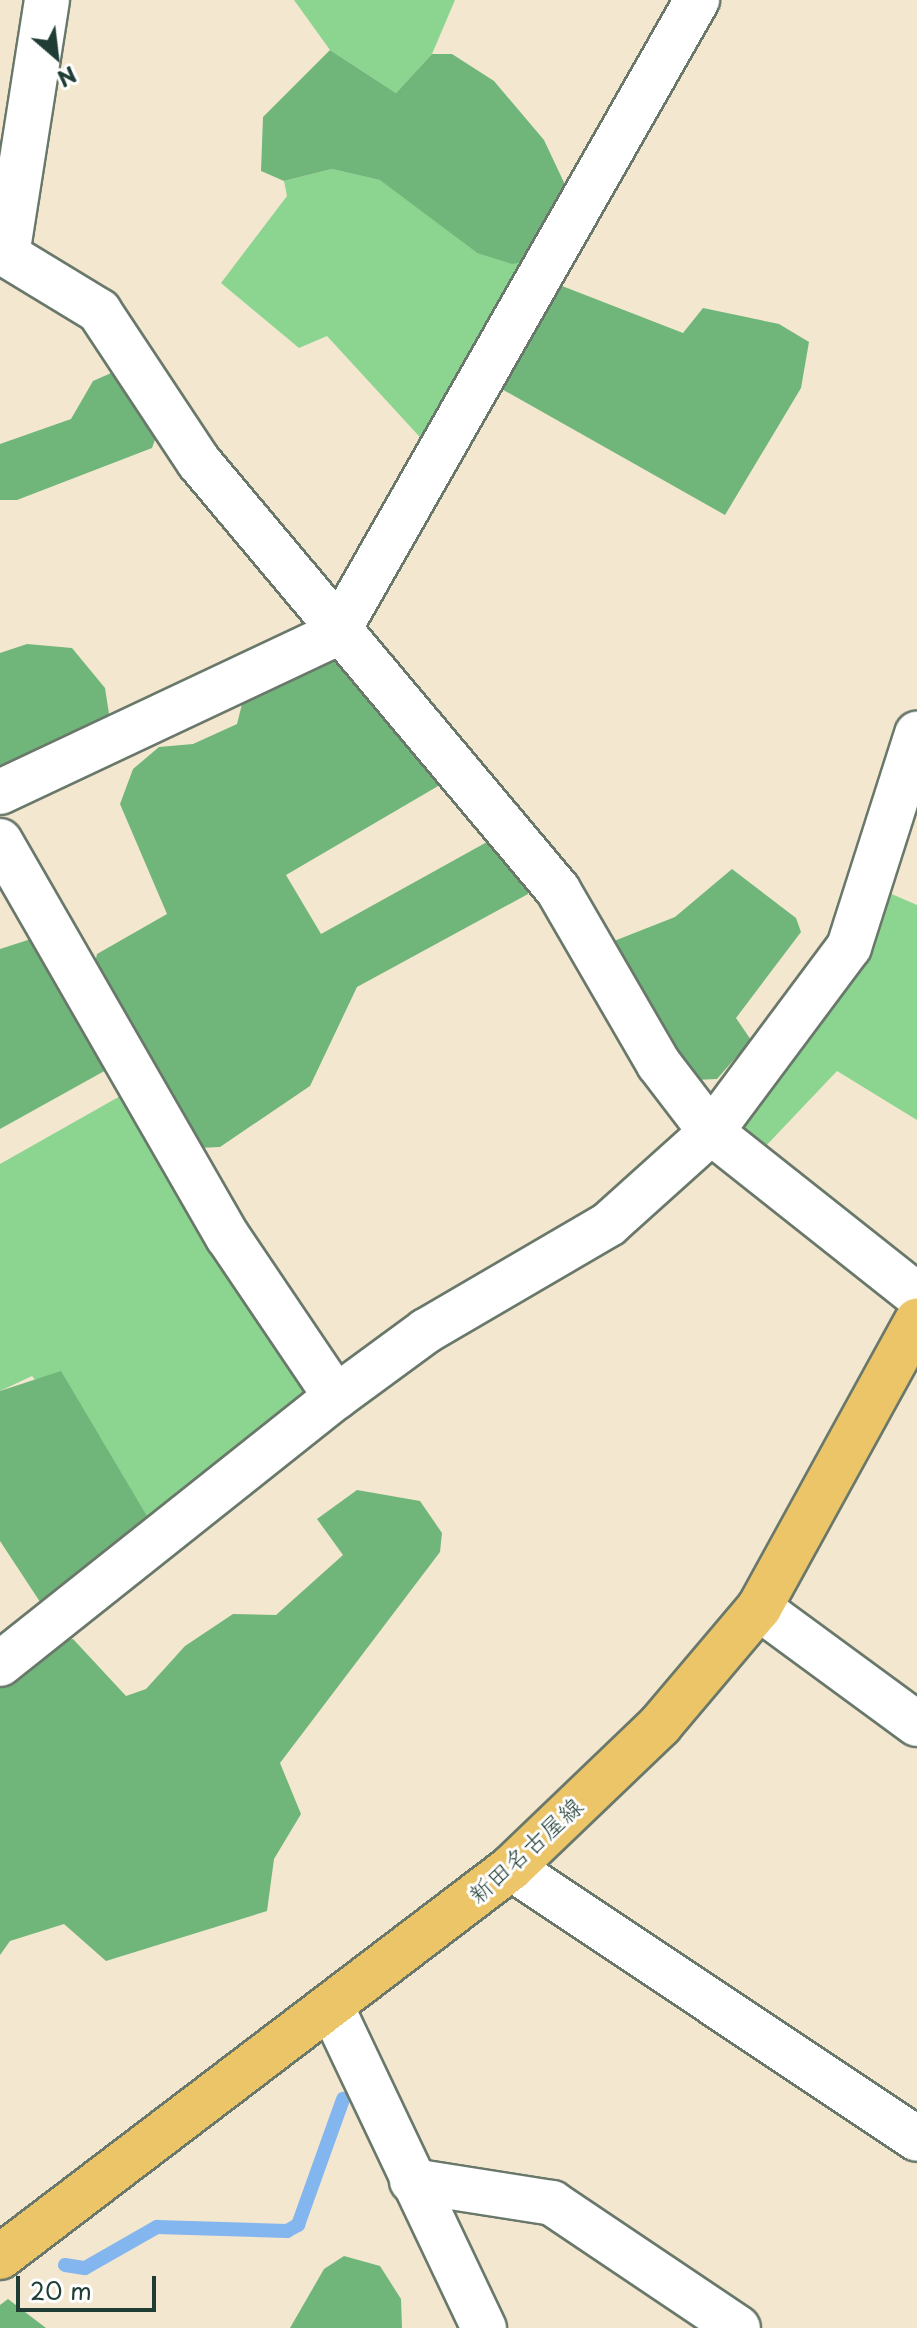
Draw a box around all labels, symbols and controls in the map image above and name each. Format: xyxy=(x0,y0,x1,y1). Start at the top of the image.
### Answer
north arrow xyxy=(16,16,96,96)
text: N xyxy=(52,59,83,96)
street label: 新田名古屋線 xyxy=(462,1791,588,1909)
scale bar xyxy=(20,2260,160,2310)
text: 20 m xyxy=(30,2272,92,2308)

